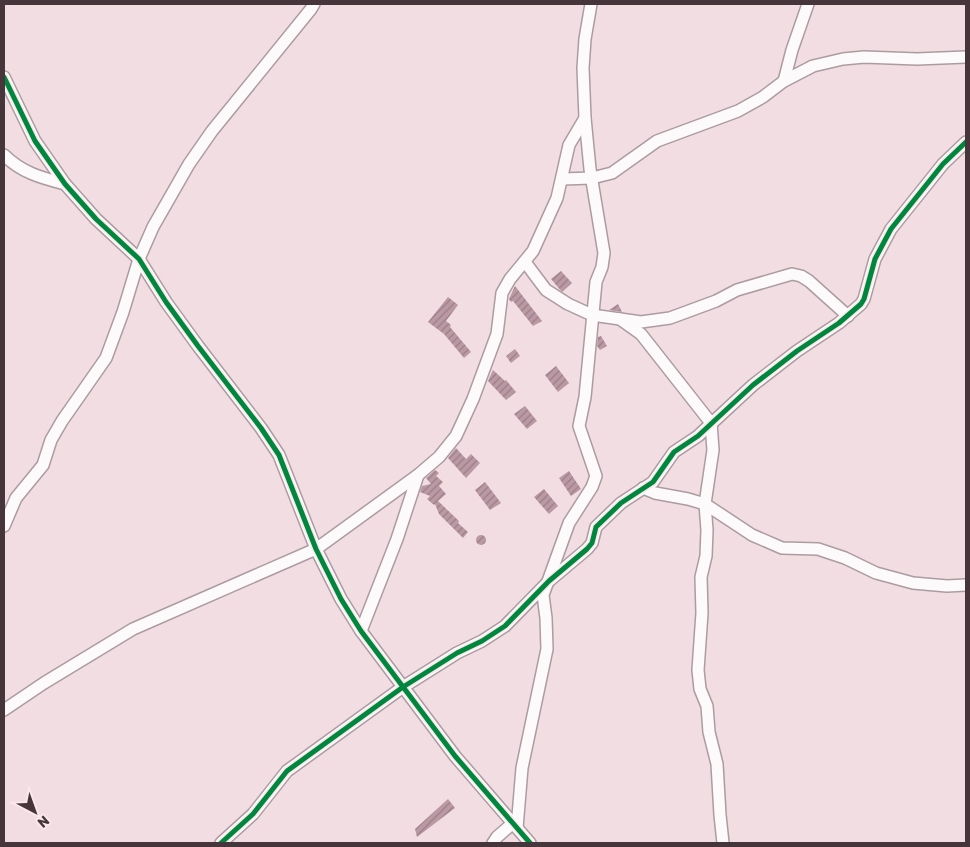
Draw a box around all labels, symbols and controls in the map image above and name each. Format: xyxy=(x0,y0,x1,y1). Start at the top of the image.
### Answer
north arrow xyxy=(10,787,60,837)
text: N xyxy=(34,812,53,831)

